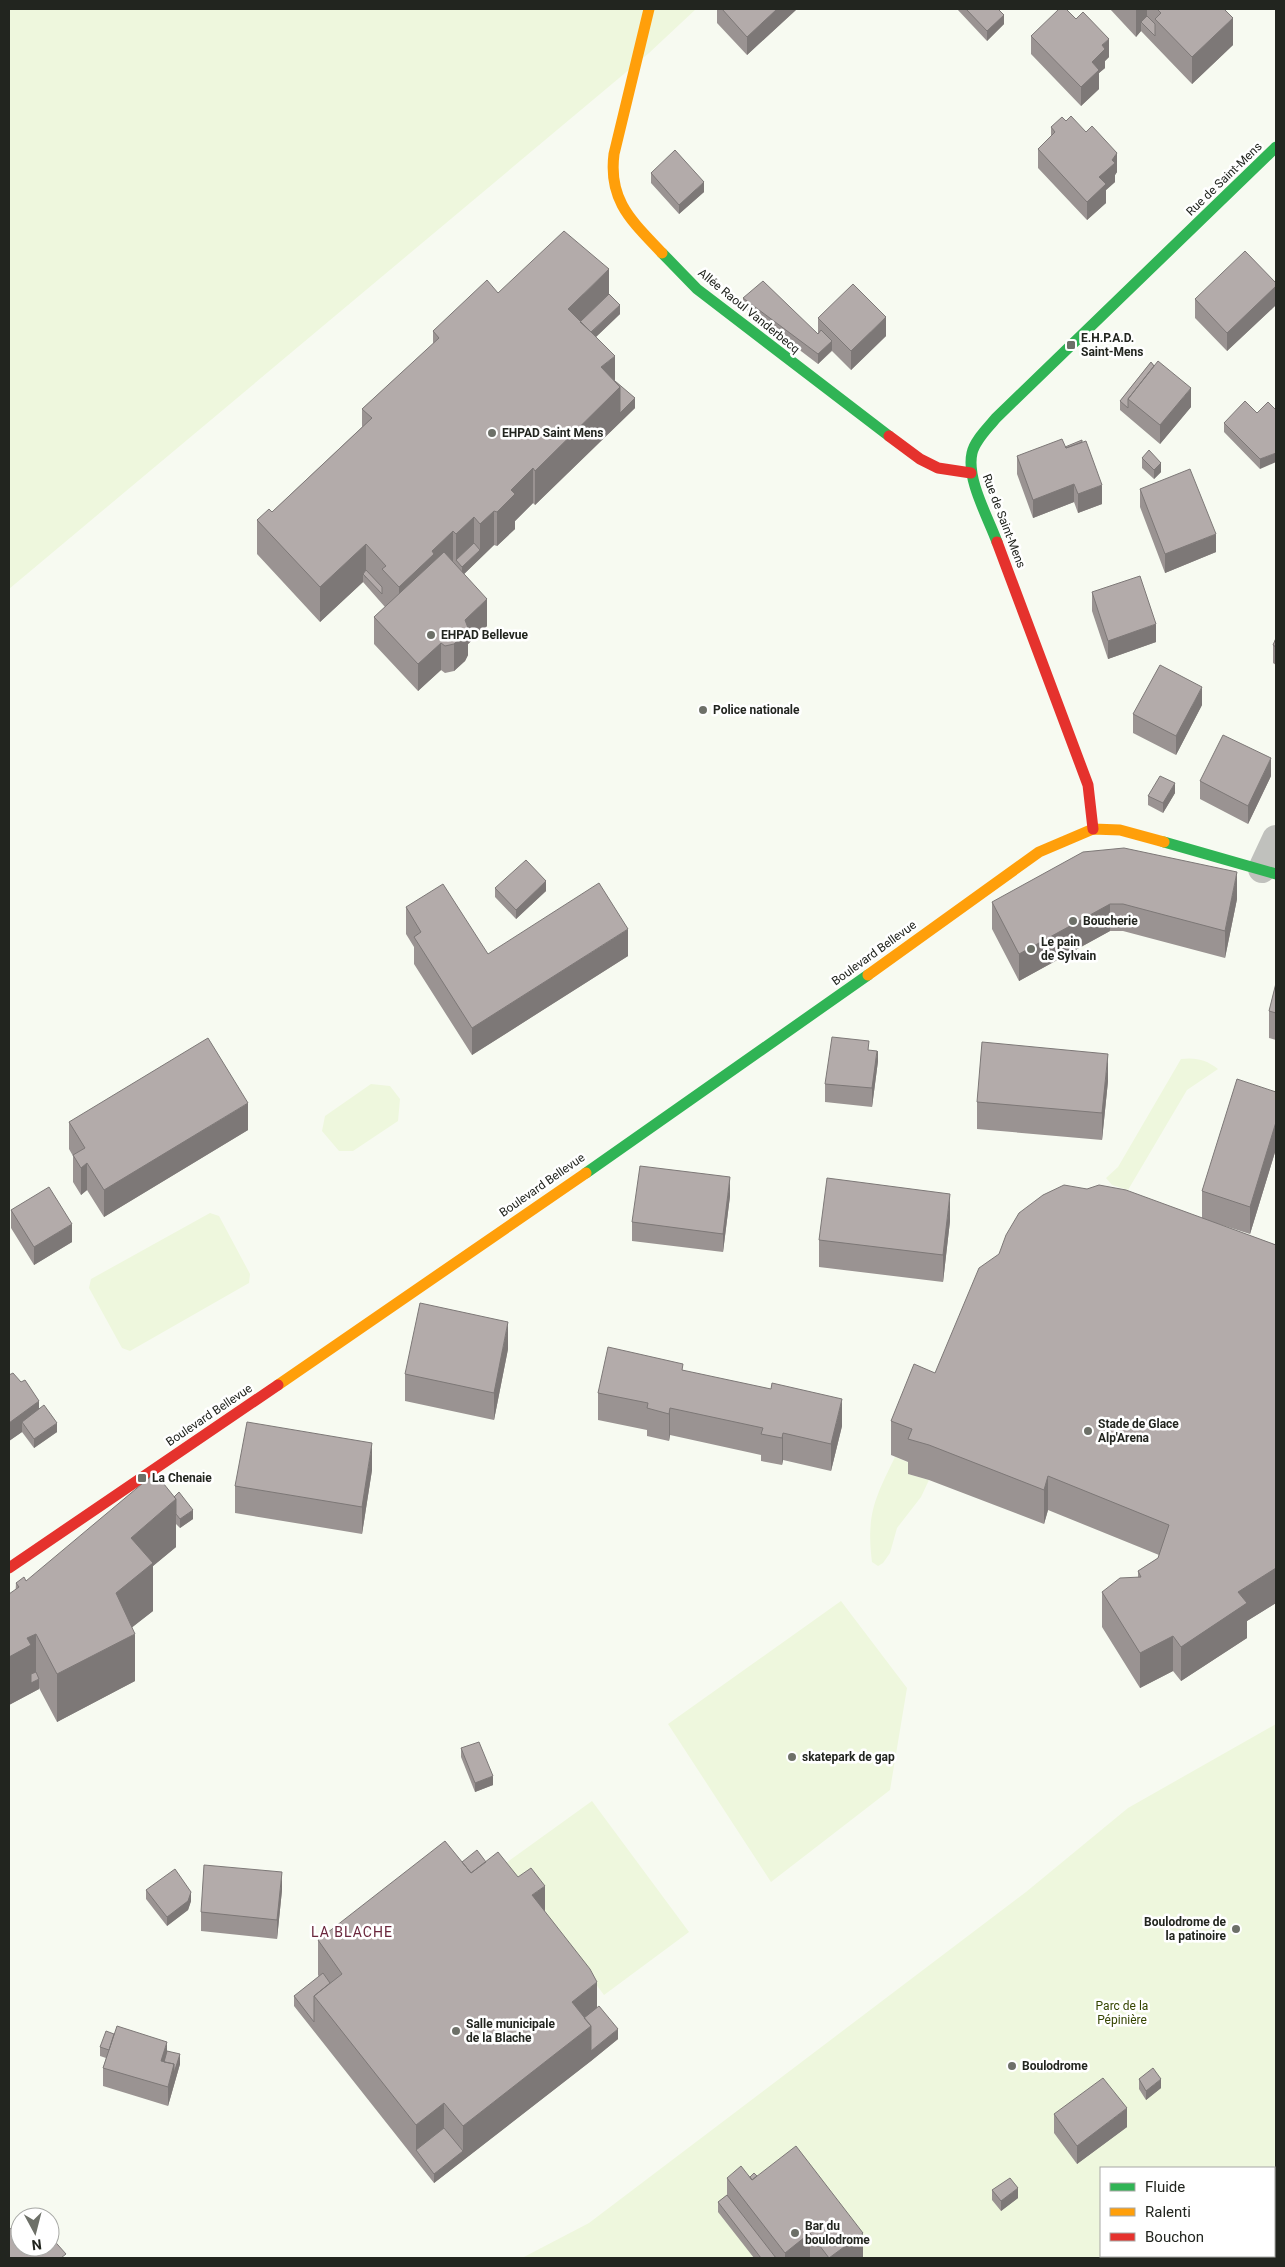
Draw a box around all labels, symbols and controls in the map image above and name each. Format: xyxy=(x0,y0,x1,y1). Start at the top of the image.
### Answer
street label: Rue de Saint-Mens xyxy=(1183,139,1265,219)
street label: Allée Raoul Vanderbecq xyxy=(695,266,803,356)
place label: E.H.P.A.D. Saint-Mens xyxy=(1081,331,1143,359)
marker: E.H.P.A.D. Saint-Mens xyxy=(1065,339,1077,351)
place label: EHPAD Saint Mens xyxy=(502,426,603,440)
marker: EHPAD Saint Mens xyxy=(486,427,498,439)
street label: Rue de Saint-Mens xyxy=(980,472,1028,570)
place label: EHPAD Bellevue xyxy=(441,628,529,642)
marker: EHPAD Bellevue xyxy=(425,629,437,641)
place label: Police nationale xyxy=(713,703,800,717)
marker: Police nationale xyxy=(697,704,709,716)
place label: Boucherie xyxy=(1083,914,1138,928)
marker: Boucherie xyxy=(1067,915,1079,927)
street label: Boulevard Bellevue xyxy=(829,918,919,988)
place label: Le pain de Sylvain xyxy=(1041,935,1096,963)
marker: Le pain de Sylvain xyxy=(1025,943,1037,955)
street label: Boulevard Bellevue xyxy=(497,1150,587,1220)
street label: Boulevard Bellevue xyxy=(163,1381,255,1449)
place label: Stade de Glace Alp'Arena xyxy=(1098,1417,1179,1445)
marker: Stade de Glace Alp'Arena xyxy=(1082,1425,1094,1437)
place label: La Chenaie xyxy=(152,1471,212,1485)
marker: La Chenaie xyxy=(136,1472,148,1484)
place label: skatepark de gap xyxy=(802,1750,895,1764)
marker: skatepark de gap xyxy=(786,1751,798,1763)
place label: Boulodrome de la patinoire xyxy=(1144,1915,1227,1943)
marker: Boulodrome de la patinoire xyxy=(1230,1923,1242,1935)
district label: LA BLACHE xyxy=(311,1924,393,1940)
park label: Parc de la Pépinière xyxy=(1096,1999,1148,2027)
place label: Salle municipale de la Blache xyxy=(466,2017,555,2045)
marker: Salle municipale de la Blache xyxy=(450,2025,462,2037)
place label: Boulodrome xyxy=(1022,2059,1088,2073)
marker: Boulodrome xyxy=(1006,2060,1018,2072)
legend xyxy=(1100,2167,1275,2257)
text: Fluide xyxy=(1145,2178,1185,2196)
text: Ralenti xyxy=(1145,2203,1191,2221)
north arrow xyxy=(10,2207,60,2257)
place label: Bar du boulodrome xyxy=(805,2219,870,2247)
marker: Bar du boulodrome xyxy=(789,2227,801,2239)
text: Bouchon xyxy=(1145,2228,1204,2246)
text: N xyxy=(31,2236,42,2253)

